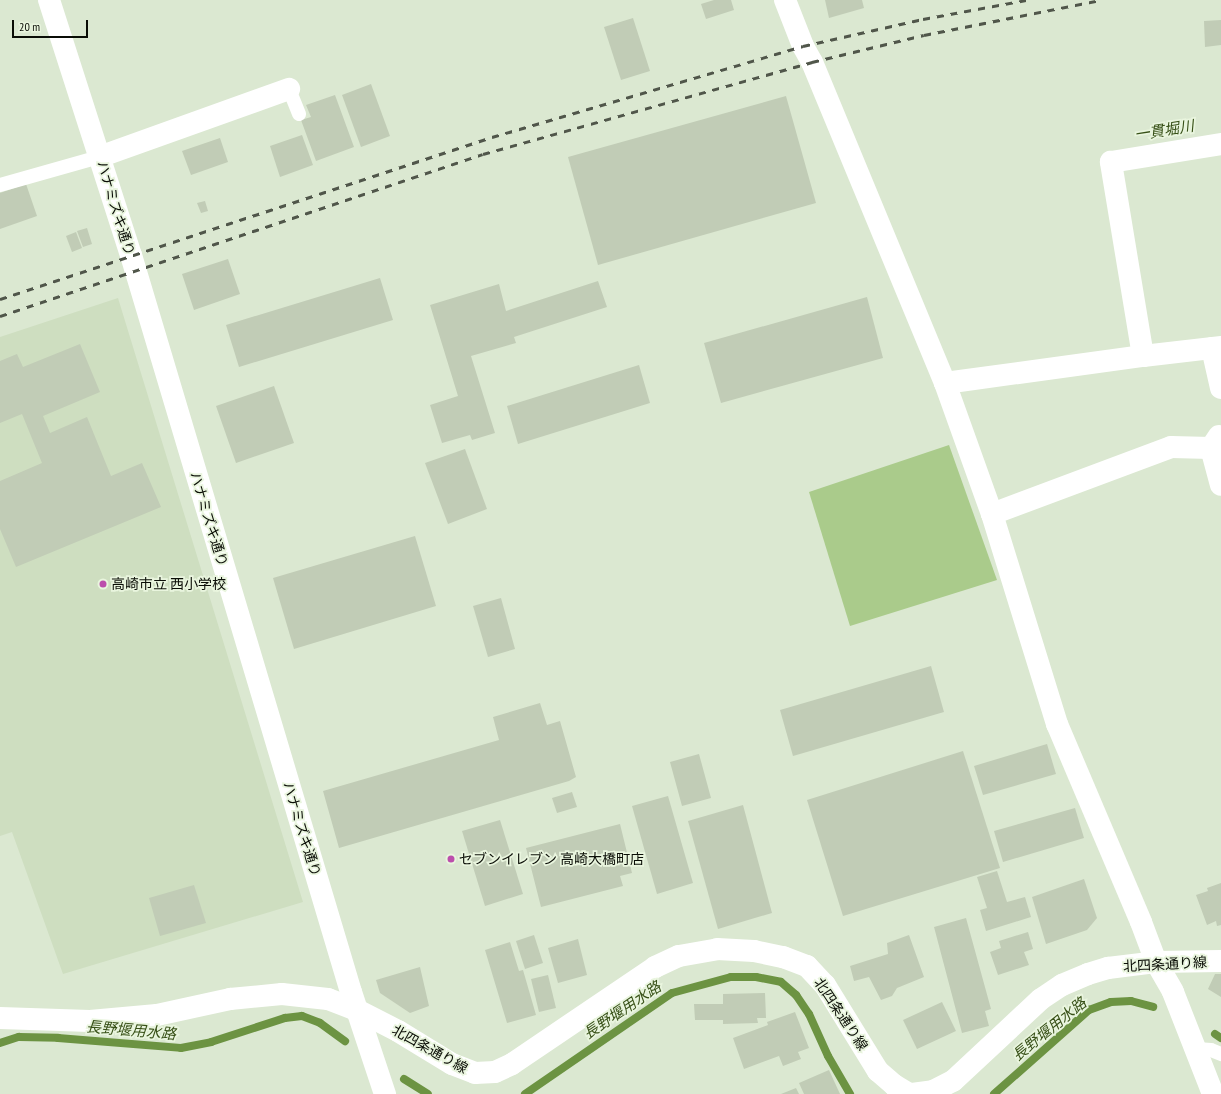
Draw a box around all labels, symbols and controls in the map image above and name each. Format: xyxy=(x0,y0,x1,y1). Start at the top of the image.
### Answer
scale bar xyxy=(14,12,90,38)
text: 20 m xyxy=(19,19,40,34)
water label: 一貫堀川 xyxy=(1133,116,1195,144)
street label: ハナミズキ通り xyxy=(94,159,138,257)
street label: ハナミズキ通り xyxy=(187,470,231,568)
place label: 高崎市立 西小学校 xyxy=(111,576,226,592)
marker: 高崎市立 西小学校 xyxy=(98,579,108,589)
street label: ハナミズキ通り xyxy=(280,780,324,878)
place label: セブンイレブン 高崎大橋町店 xyxy=(459,851,644,867)
marker: セブンイレブン 高崎大橋町店 xyxy=(446,854,456,864)
street label: 北四条通り線 xyxy=(1123,953,1207,975)
street label: 北四条通り線 xyxy=(811,974,871,1054)
water label: 長野堰用水路 xyxy=(580,977,664,1043)
water label: 長野堰用水路 xyxy=(1008,994,1090,1064)
water label: 長野堰用水路 xyxy=(85,1017,177,1043)
street label: 北四条通り線 xyxy=(389,1021,471,1077)

